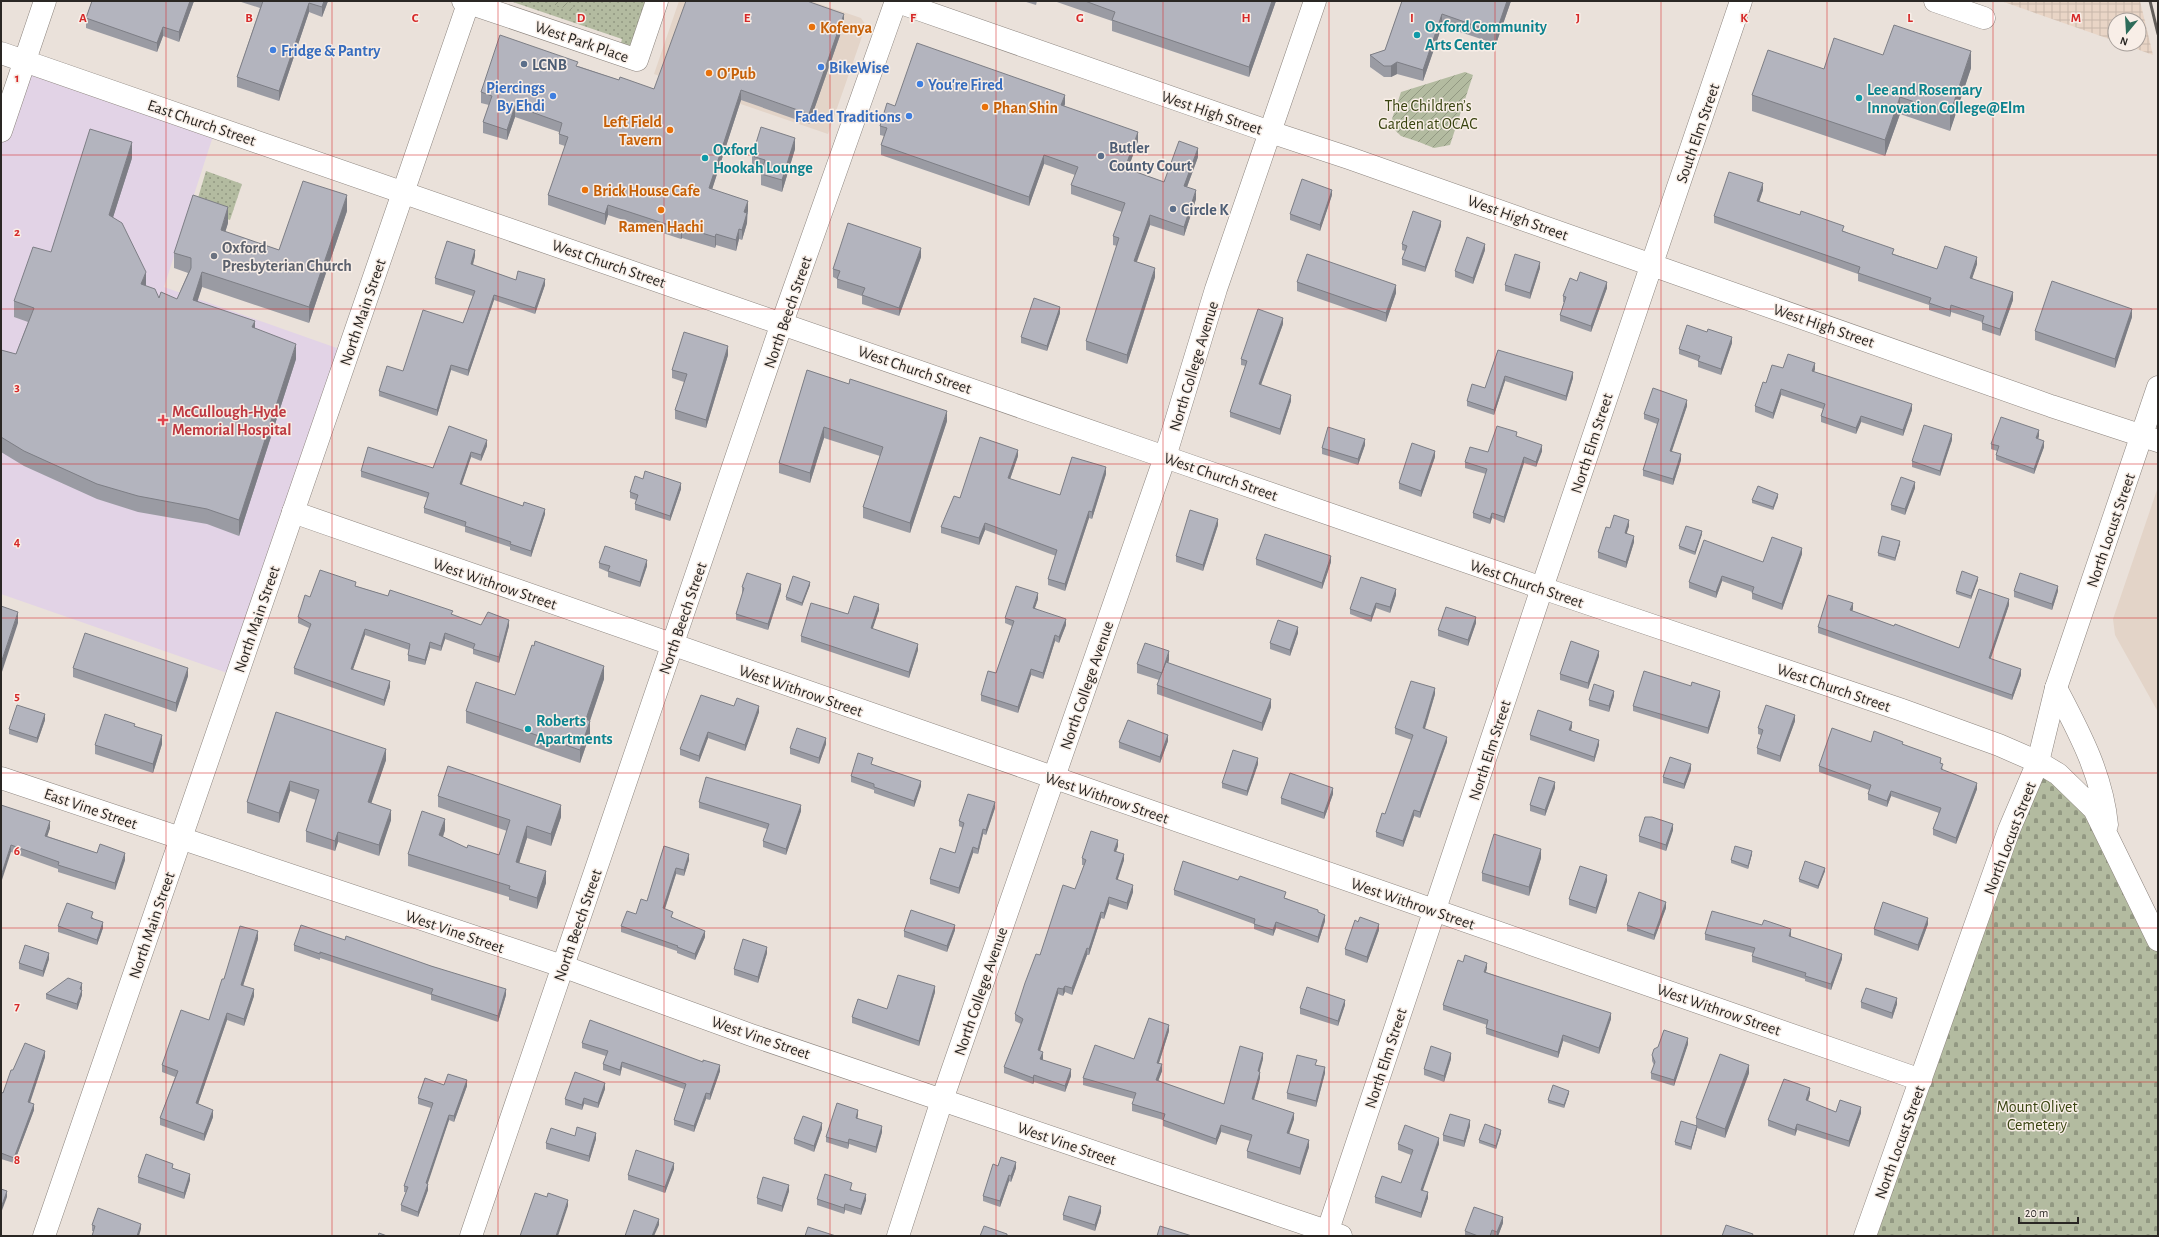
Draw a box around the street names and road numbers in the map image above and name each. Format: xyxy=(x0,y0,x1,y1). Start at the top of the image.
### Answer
street label: West Park Place xyxy=(533,18,631,65)
street label: South Elm Street xyxy=(1673,82,1722,185)
street label: West High Street xyxy=(1159,88,1264,138)
street label: East Church Street xyxy=(146,97,258,149)
street label: West High Street xyxy=(1465,192,1570,244)
street label: West Church Street xyxy=(550,237,668,291)
street label: North Beech Street xyxy=(761,254,815,370)
street label: North Main Street xyxy=(337,257,389,368)
street label: North College Avenue xyxy=(1167,299,1221,433)
street label: West High Street xyxy=(1771,301,1876,351)
street label: West Church Street xyxy=(856,343,974,397)
street label: North Elm Street xyxy=(1568,391,1616,495)
street label: West Church Street xyxy=(1162,450,1280,504)
street label: North Locust Street xyxy=(2084,471,2138,589)
street label: West Withrow Street xyxy=(431,555,559,613)
street label: West Church Street xyxy=(1468,557,1586,611)
street label: North Beech Street xyxy=(656,560,710,676)
street label: North Main Street xyxy=(231,564,283,675)
street label: North College Avenue xyxy=(1057,619,1116,752)
street label: West Church Street xyxy=(1775,661,1893,715)
street label: West Withrow Street xyxy=(737,662,865,720)
street label: North Elm Street xyxy=(1466,698,1514,802)
street label: West Withrow Street xyxy=(1043,769,1171,827)
street label: North Locust Street xyxy=(1981,780,2039,897)
street label: East Vine Street xyxy=(42,786,139,832)
street label: North Beech Street xyxy=(551,867,605,983)
street label: North Main Street xyxy=(126,870,178,981)
street label: West Withrow Street xyxy=(1349,875,1477,933)
street label: West Vine Street xyxy=(403,908,506,956)
street label: North College Avenue xyxy=(951,925,1010,1058)
street label: West Withrow Street xyxy=(1655,981,1783,1039)
street label: North Elm Street xyxy=(1362,1006,1410,1110)
street label: West Vine Street xyxy=(709,1014,812,1062)
street label: North Locust Street xyxy=(1872,1083,1928,1201)
street label: West Vine Street xyxy=(1015,1120,1118,1168)

